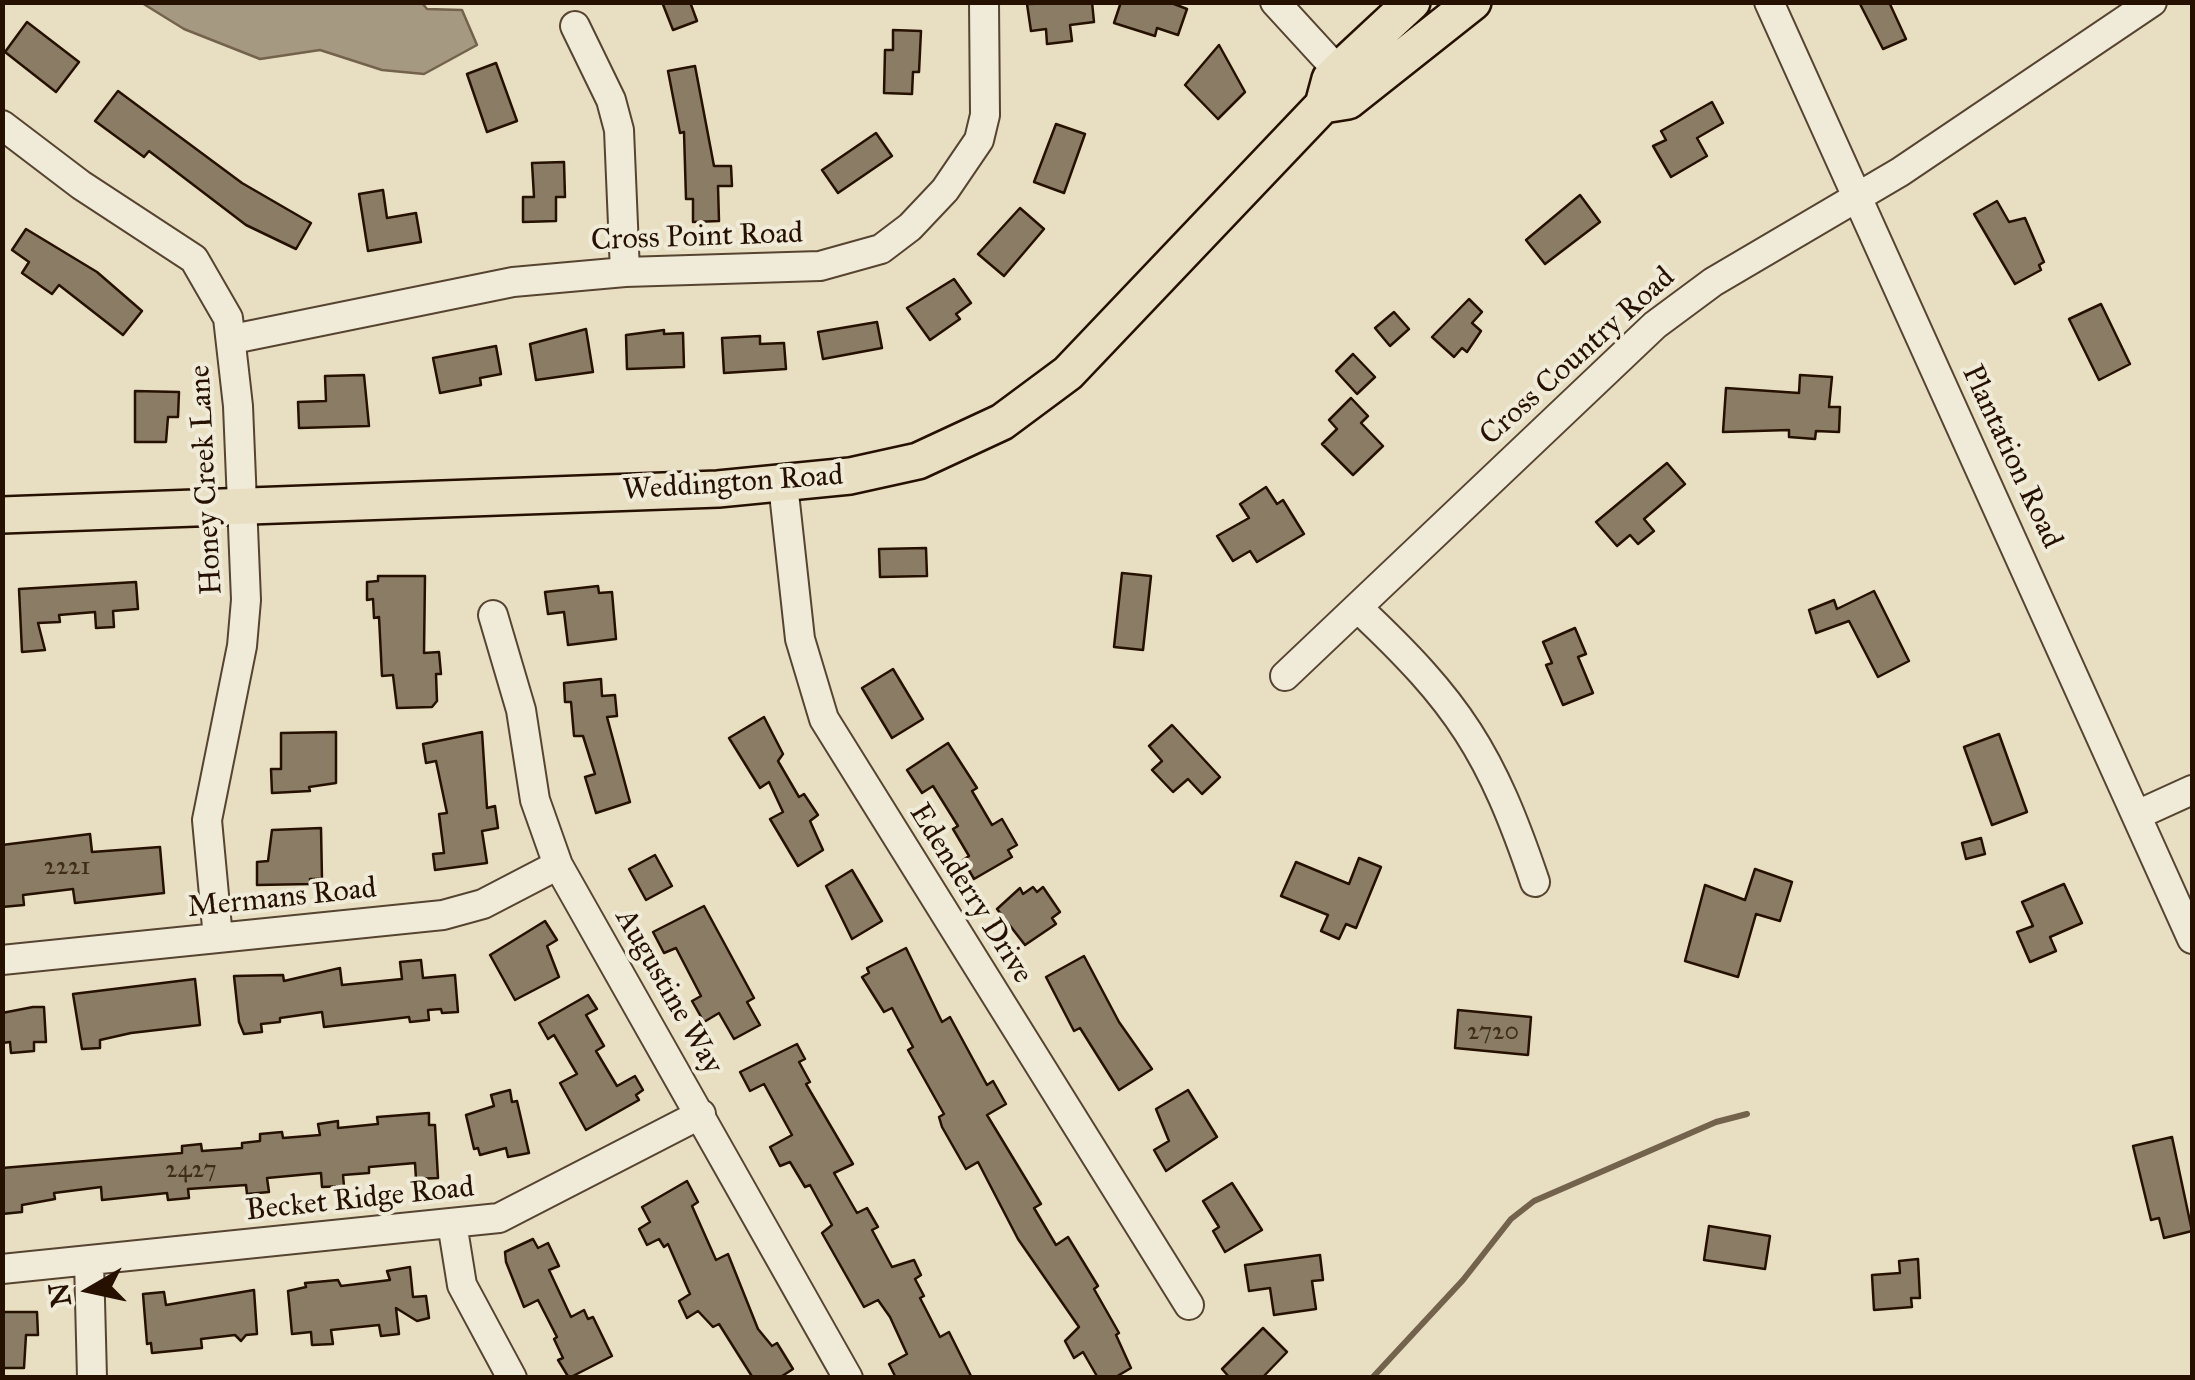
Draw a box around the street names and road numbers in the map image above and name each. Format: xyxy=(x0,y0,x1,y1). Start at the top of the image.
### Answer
street label: Cross Point Road xyxy=(590,216,804,260)
street label: Cross Country Road xyxy=(1473,260,1683,454)
street label: Plantation Road xyxy=(1953,360,2069,554)
street label: Honey Creek Lane xyxy=(183,364,231,596)
street label: Weddington Road xyxy=(622,458,844,510)
street label: Edenderry Drive xyxy=(900,797,1040,991)
street label: Mermans Road xyxy=(186,871,378,927)
street label: Augustine Way xyxy=(606,903,730,1081)
street label: Becket Ridge Road xyxy=(244,1170,476,1230)

